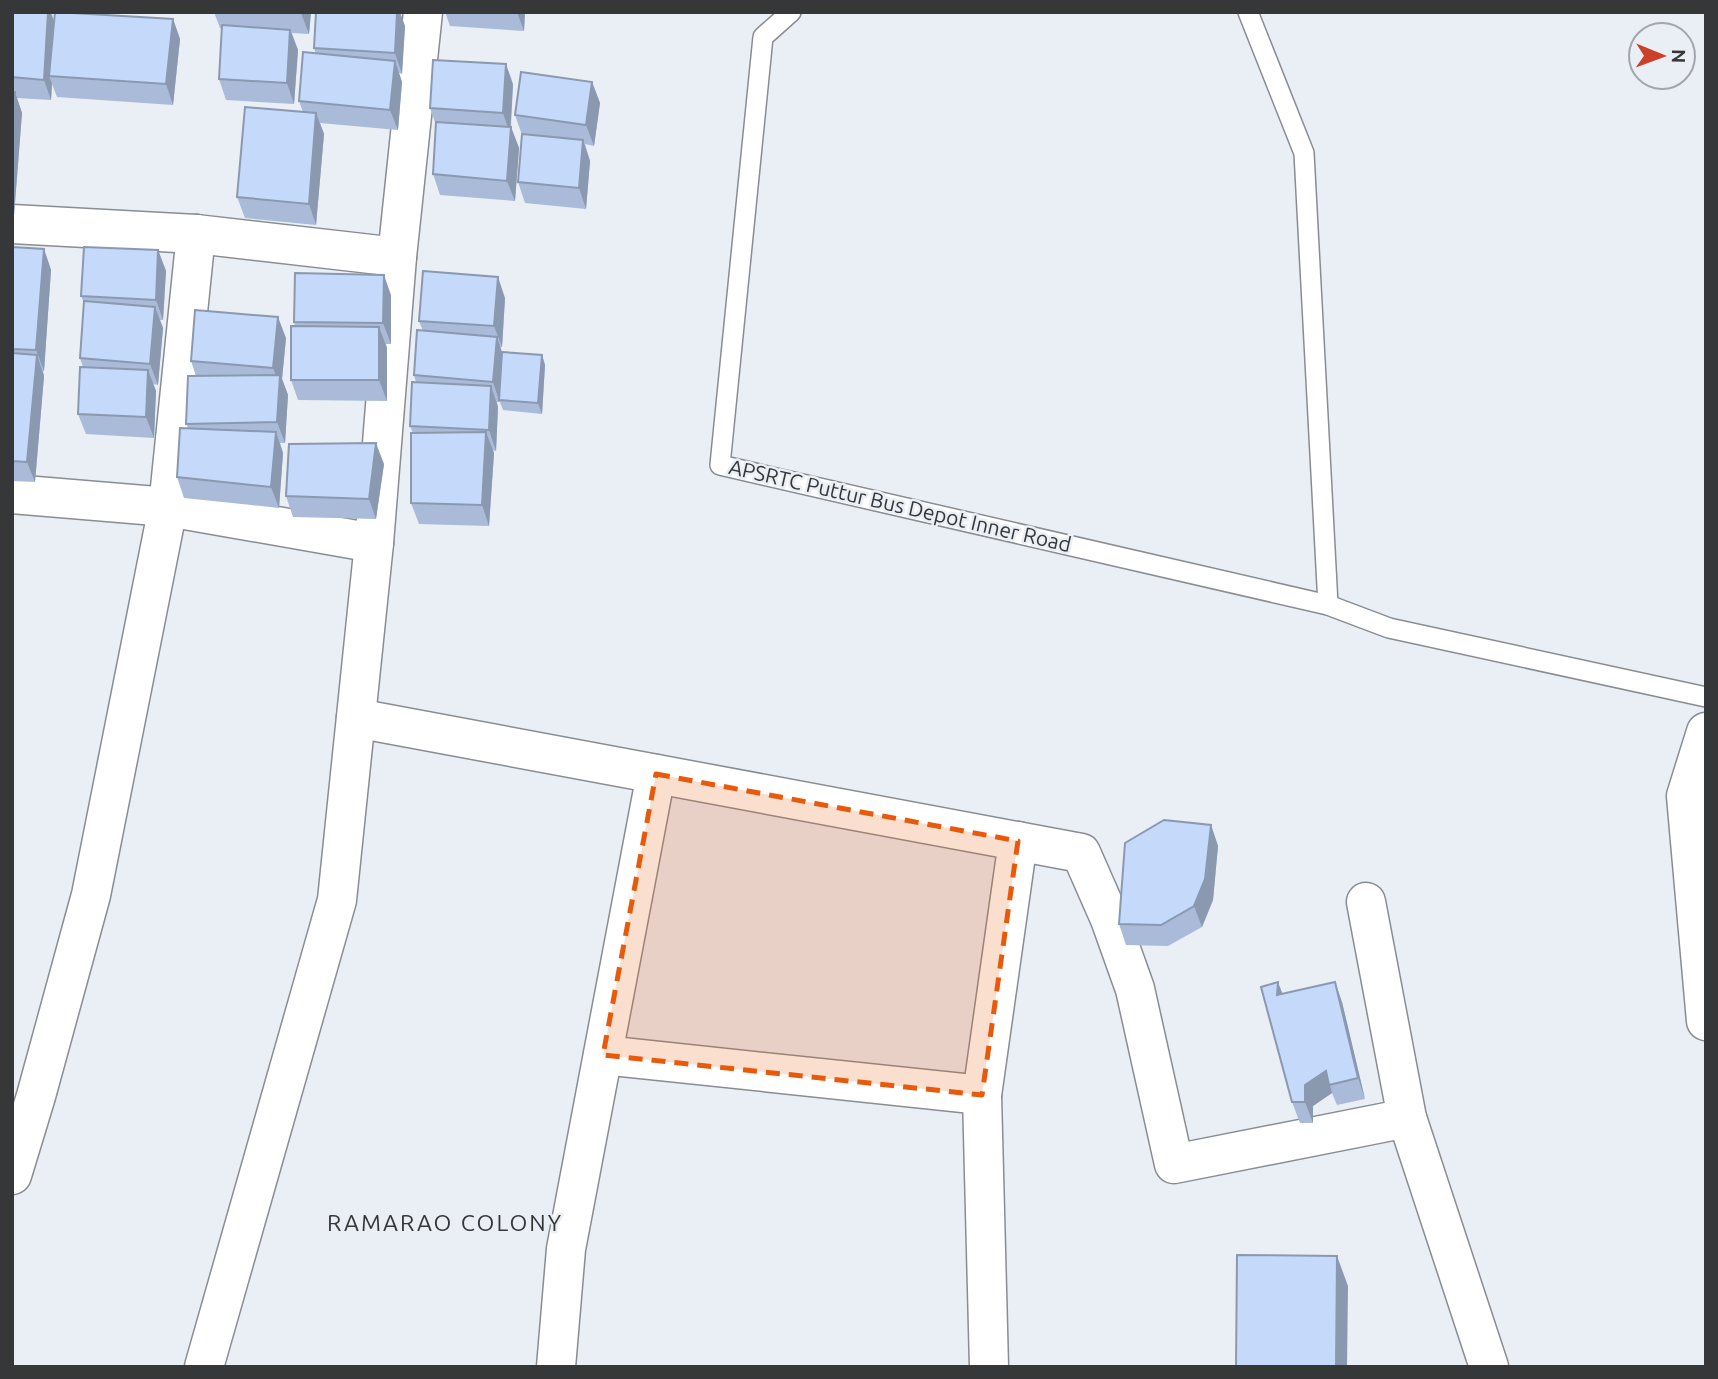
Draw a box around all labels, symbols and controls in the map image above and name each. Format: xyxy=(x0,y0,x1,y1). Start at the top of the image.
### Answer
north arrow xyxy=(1627,21,1697,91)
text: N xyxy=(1668,49,1690,64)
street label: APSRTC Puttur Bus Depot Inner Road xyxy=(727,454,1074,556)
district label: RAMARAO COLONY xyxy=(327,1210,563,1235)

